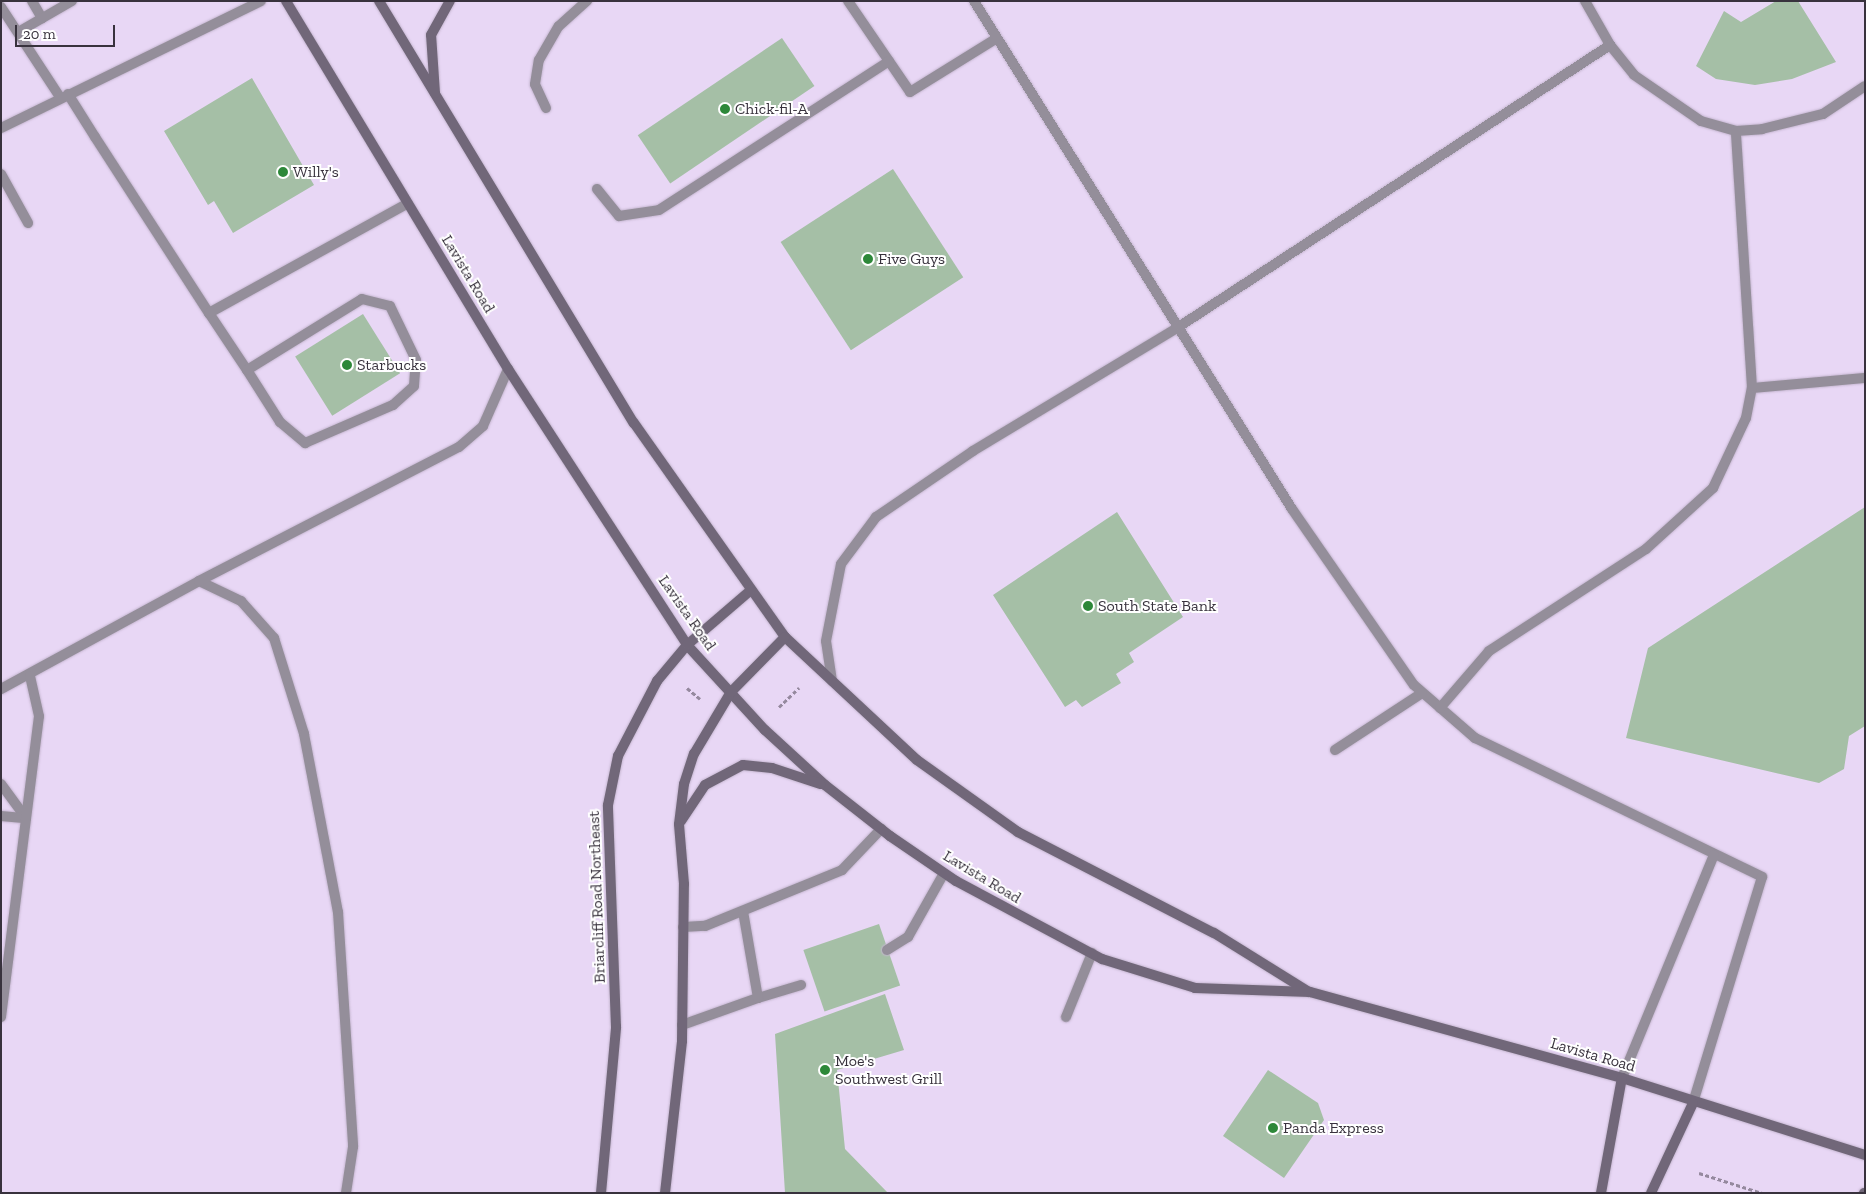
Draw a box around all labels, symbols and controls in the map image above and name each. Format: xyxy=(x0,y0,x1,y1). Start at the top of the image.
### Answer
scale bar xyxy=(18,15,118,47)
text: 20 m xyxy=(23,25,56,43)
place label: Chick-fil-A xyxy=(735,99,808,119)
marker: Chick-fil-A xyxy=(719,103,731,115)
place label: Willy's xyxy=(293,162,339,182)
marker: Willy's xyxy=(277,166,289,178)
street label: Lavista Road xyxy=(437,232,499,316)
place label: Five Guys xyxy=(878,249,945,269)
marker: Five Guys xyxy=(862,253,874,265)
place label: Starbucks xyxy=(357,355,426,375)
marker: Starbucks xyxy=(341,359,353,371)
street label: Lavista Road xyxy=(654,572,720,654)
place label: South State Bank xyxy=(1098,596,1216,616)
marker: South State Bank xyxy=(1082,600,1094,612)
street label: Briarcliff Road Northeast xyxy=(584,811,610,983)
street label: Lavista Road xyxy=(940,846,1024,908)
street label: Lavista Road xyxy=(1548,1034,1638,1076)
place label: Moe's Southwest Grill xyxy=(835,1051,942,1089)
marker: Moe's Southwest Grill xyxy=(819,1064,831,1076)
place label: Panda Express xyxy=(1283,1118,1384,1138)
marker: Panda Express xyxy=(1267,1122,1279,1134)

